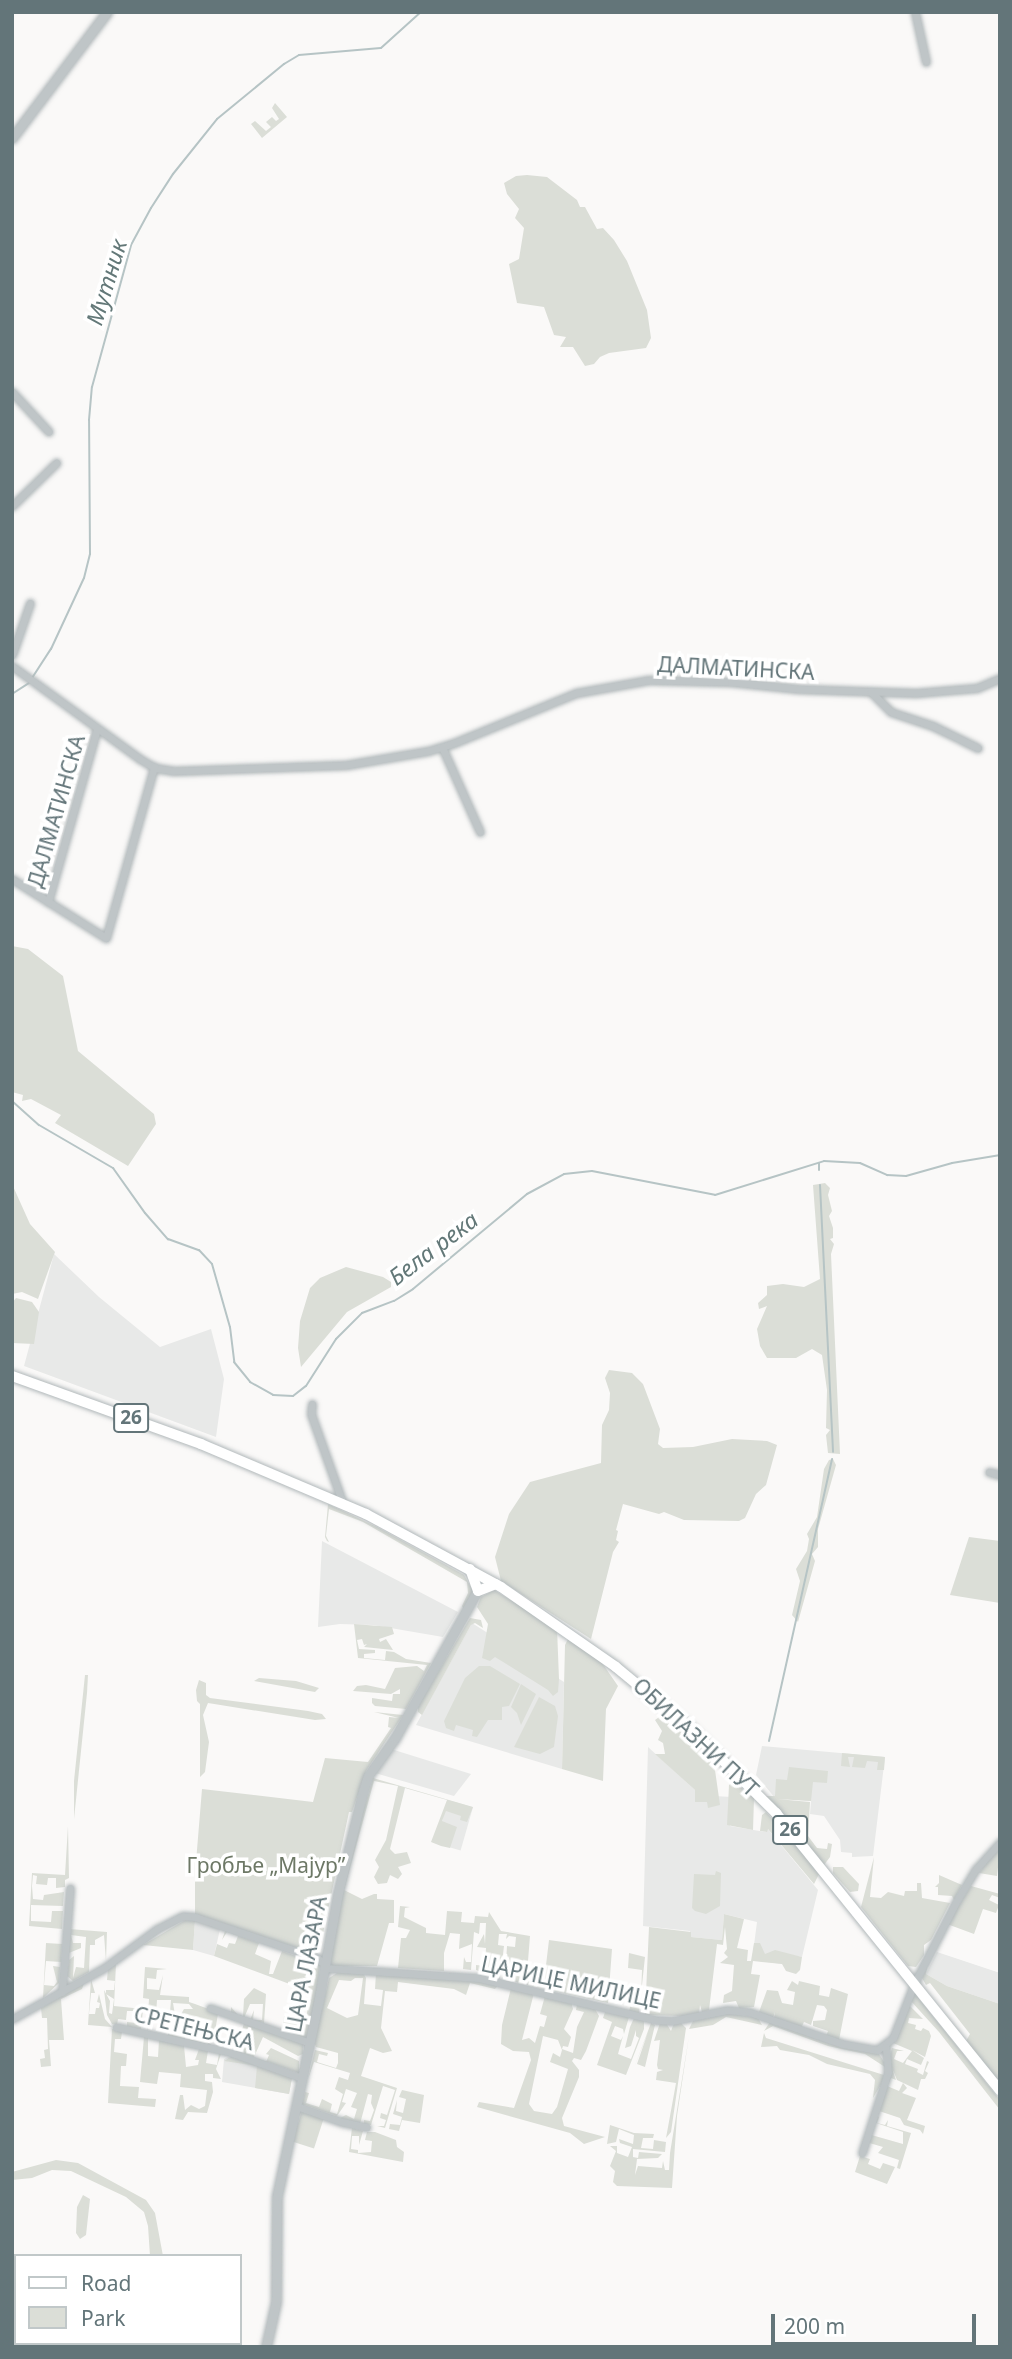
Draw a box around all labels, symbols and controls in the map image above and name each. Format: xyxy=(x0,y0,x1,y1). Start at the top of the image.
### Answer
water label: Мутник xyxy=(80,236,132,328)
street label: ДАЛМАТИНСКА xyxy=(657,651,815,685)
street label: ДАЛМАТИНСКА xyxy=(22,732,90,890)
water label: Бела река xyxy=(383,1206,483,1290)
road number: 26 xyxy=(112,1402,150,1434)
street label: ОБИЛАЗНИ ПУТ xyxy=(628,1673,764,1801)
road number: 26 xyxy=(771,1814,809,1846)
park label: Гробље „Мајур” xyxy=(187,1852,345,1878)
street label: ЦАРА ЛАЗАРА xyxy=(280,1894,332,2034)
street label: ЦАРИЦЕ МИЛИЦЕ xyxy=(479,1951,663,2013)
street label: СРЕТЕЊСКА xyxy=(131,2001,257,2055)
legend xyxy=(14,2254,242,2345)
text: Road xyxy=(81,2269,131,2297)
scale bar xyxy=(774,2300,979,2344)
text: Park xyxy=(81,2304,125,2332)
text: 200 m xyxy=(784,2312,845,2340)

